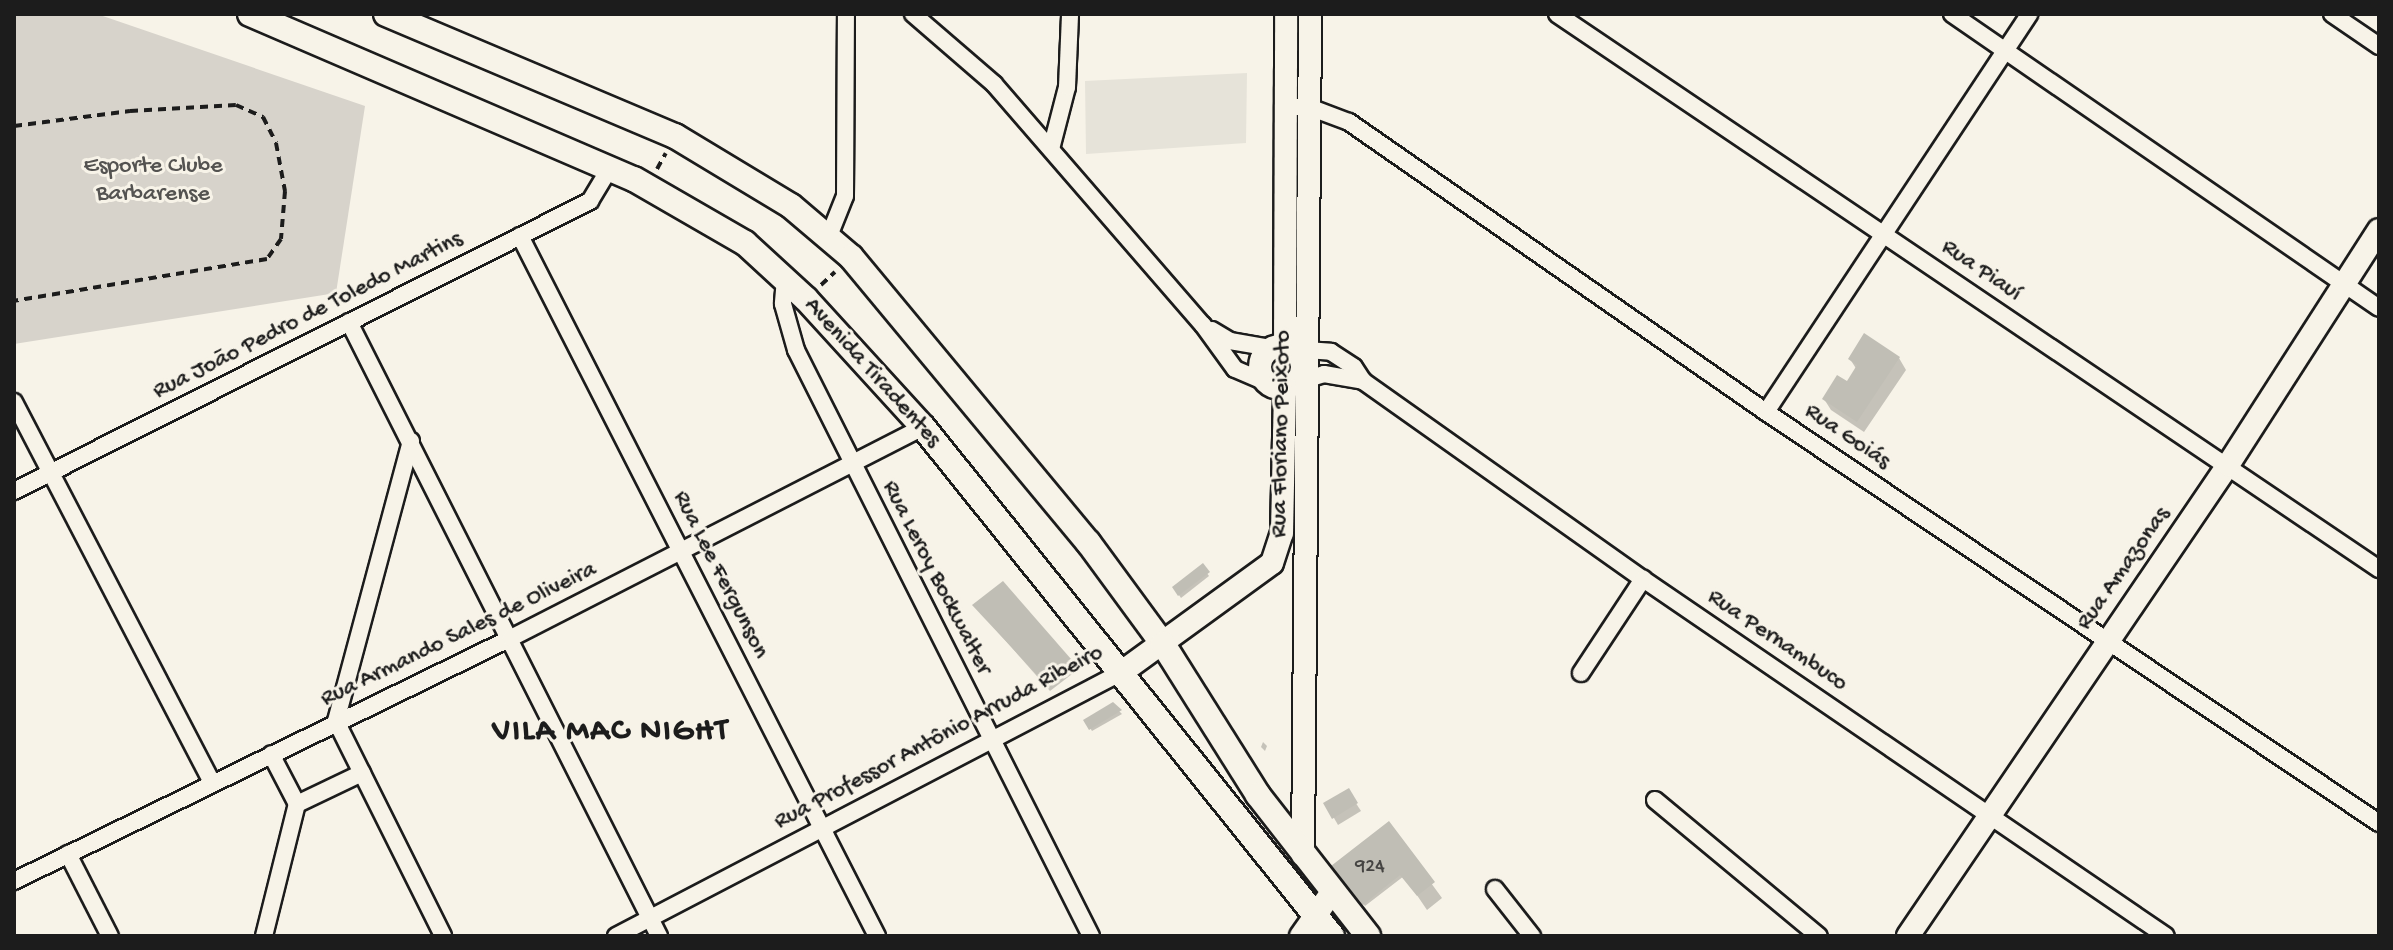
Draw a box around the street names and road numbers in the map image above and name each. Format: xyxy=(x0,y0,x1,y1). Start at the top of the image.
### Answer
street label: Rua João Pedro de Toledo Martins xyxy=(149,225,467,407)
street label: Rua Piauí xyxy=(1935,234,2027,308)
street label: Avenida Tiradentes xyxy=(797,292,947,454)
street label: Rua Floriano Peixoto xyxy=(1266,330,1298,538)
street label: Rua Goiás xyxy=(1798,398,1896,476)
street label: Rua Leroy Bockwalter xyxy=(875,476,997,680)
street label: Rua Lee Fergunson xyxy=(665,486,775,664)
street label: Rua Amazonas xyxy=(2071,502,2177,636)
street label: Rua Armando Sales de Oliveira xyxy=(316,556,602,714)
street label: Rua Pernambuco xyxy=(1701,583,1853,699)
street label: Rua Professor Antônio Arruda Ribeiro xyxy=(770,639,1108,837)

